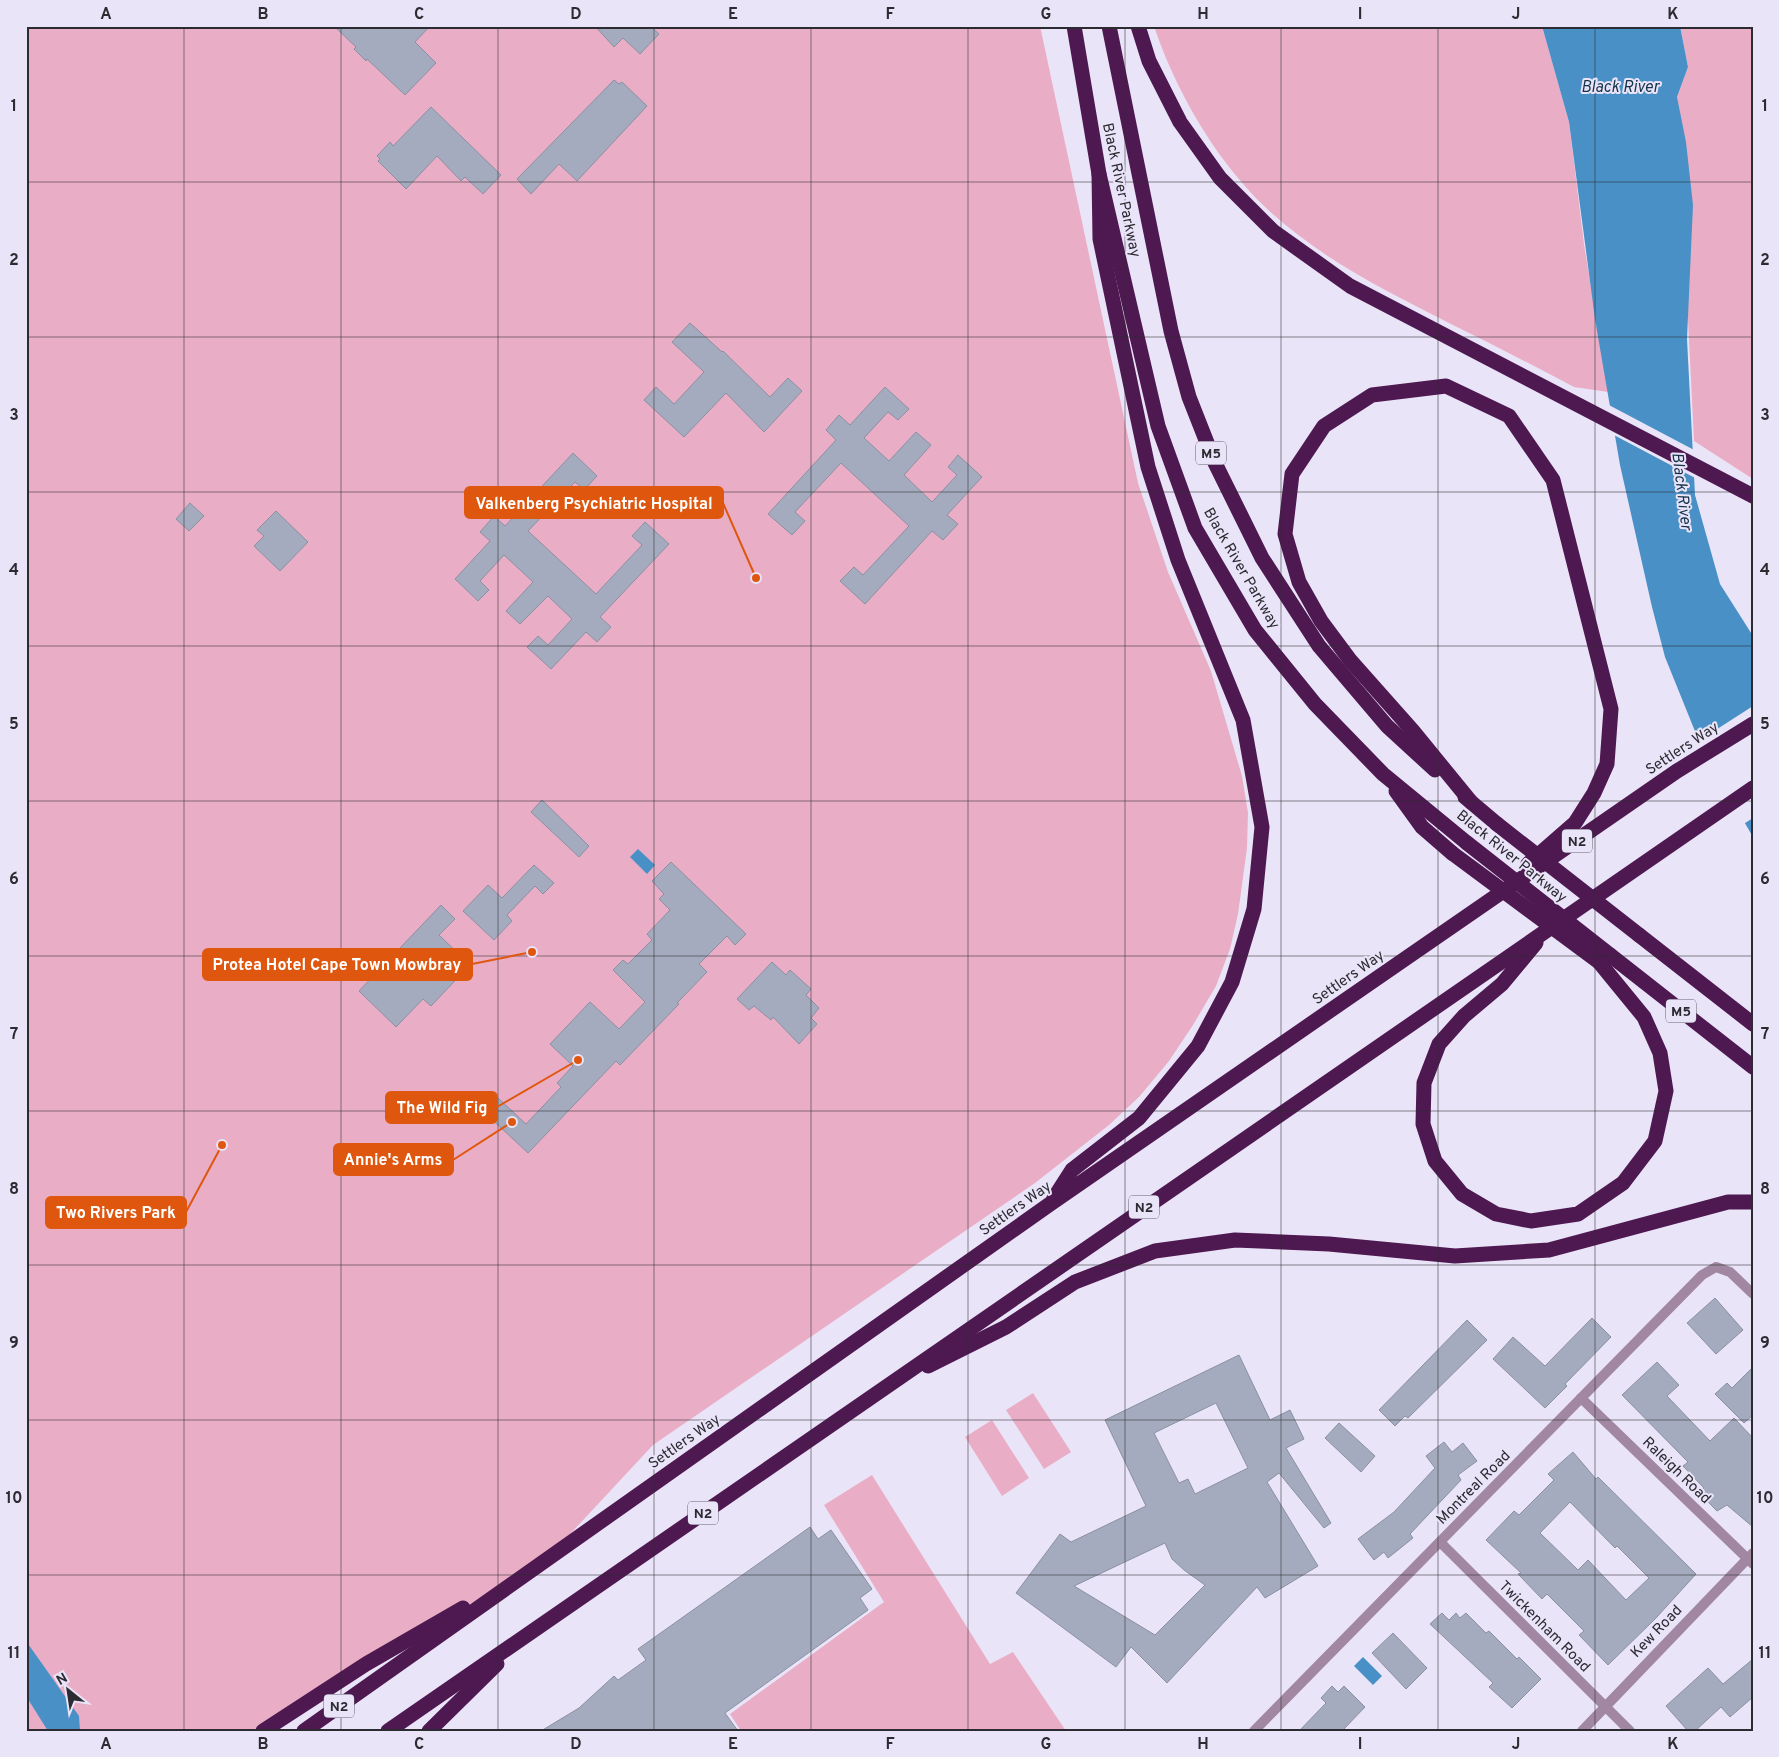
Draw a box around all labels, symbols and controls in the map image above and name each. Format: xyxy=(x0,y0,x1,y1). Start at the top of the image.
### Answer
text: A xyxy=(100,5,112,25)
text: B xyxy=(257,5,269,25)
text: C xyxy=(414,5,424,25)
text: D xyxy=(570,5,582,25)
text: E xyxy=(728,5,738,25)
text: F xyxy=(885,5,895,25)
text: G xyxy=(1041,5,1051,25)
text: H xyxy=(1197,5,1209,25)
text: I xyxy=(1358,5,1362,25)
text: J xyxy=(1512,5,1520,25)
text: K xyxy=(1667,5,1679,25)
water label: Black River xyxy=(1581,78,1661,98)
text: 1 xyxy=(11,97,17,117)
text: 1 xyxy=(1762,97,1768,117)
street label: Black River Parkway xyxy=(1097,121,1144,259)
text: 2 xyxy=(9,251,19,271)
text: 2 xyxy=(1760,251,1770,271)
text: 3 xyxy=(9,406,19,426)
text: 3 xyxy=(1760,406,1770,426)
road number: M5 xyxy=(1196,442,1226,464)
water label: Black River xyxy=(1666,451,1696,533)
callout: Valkenberg Psychiatric Hospital xyxy=(465,487,723,518)
text: Valkenberg Psychiatric Hospital xyxy=(475,495,713,515)
street label: Black River Parkway xyxy=(1198,505,1283,633)
text: 4 xyxy=(9,561,19,581)
text: 4 xyxy=(1760,561,1770,581)
text: 5 xyxy=(9,715,19,735)
text: 5 xyxy=(1760,715,1770,735)
street label: Settlers Way xyxy=(1643,719,1723,780)
street label: Black River Parkway xyxy=(1452,807,1570,908)
road number: N2 xyxy=(1562,829,1592,852)
text: 6 xyxy=(9,870,19,890)
text: 6 xyxy=(1760,870,1770,890)
street label: Settlers Way xyxy=(1309,946,1389,1010)
callout: Protea Hotel Cape Town Mowbray xyxy=(203,949,472,980)
text: Protea Hotel Cape Town Mowbray xyxy=(213,956,461,976)
road number: M5 xyxy=(1666,999,1696,1022)
text: 7 xyxy=(10,1025,18,1045)
text: 7 xyxy=(1761,1025,1769,1045)
callout: The Wild Fig xyxy=(386,1092,497,1123)
text: The Wild Fig xyxy=(396,1099,488,1119)
callout: Annie's Arms xyxy=(334,1144,453,1175)
text: Annie's Arms xyxy=(344,1151,443,1171)
street label: Settlers Way xyxy=(976,1177,1056,1241)
text: 8 xyxy=(9,1180,19,1200)
text: 8 xyxy=(1760,1180,1770,1200)
road number: N2 xyxy=(1129,1196,1159,1218)
callout: Two Rivers Park xyxy=(46,1197,186,1228)
text: Two Rivers Park xyxy=(56,1204,176,1224)
text: 9 xyxy=(9,1334,19,1354)
text: 9 xyxy=(1760,1334,1770,1354)
street label: Settlers Way xyxy=(645,1410,725,1474)
street label: Raleigh Road xyxy=(1637,1433,1714,1509)
street label: Montreal Road xyxy=(1433,1447,1515,1529)
text: 10 xyxy=(6,1489,22,1509)
text: 10 xyxy=(1757,1489,1773,1509)
road number: N2 xyxy=(688,1502,718,1525)
street label: Twickenham Road xyxy=(1494,1577,1594,1677)
street label: Kew Road xyxy=(1627,1602,1687,1663)
text: 11 xyxy=(8,1644,20,1664)
text: 11 xyxy=(1759,1644,1771,1664)
north arrow xyxy=(42,1664,92,1714)
text: N xyxy=(54,1670,71,1690)
road number: N2 xyxy=(324,1694,354,1718)
text: A xyxy=(100,1735,112,1755)
text: B xyxy=(257,1735,269,1755)
text: C xyxy=(414,1735,424,1755)
text: D xyxy=(570,1735,582,1755)
text: E xyxy=(728,1735,738,1755)
text: F xyxy=(885,1735,895,1755)
text: G xyxy=(1041,1735,1051,1755)
text: H xyxy=(1197,1735,1209,1755)
text: I xyxy=(1358,1735,1362,1755)
text: J xyxy=(1512,1735,1520,1755)
text: K xyxy=(1667,1735,1679,1755)

